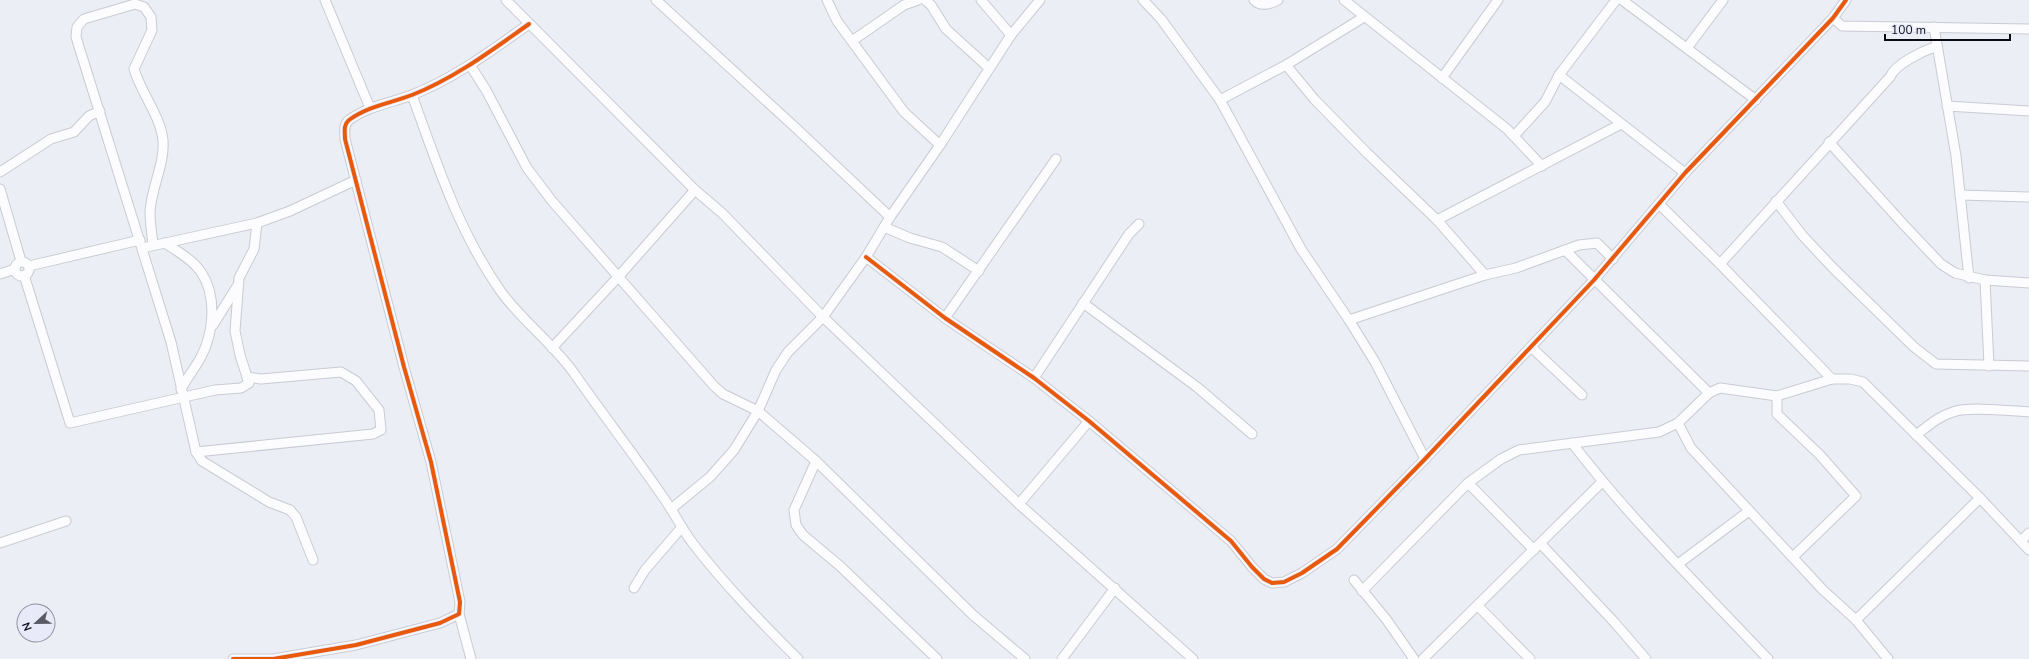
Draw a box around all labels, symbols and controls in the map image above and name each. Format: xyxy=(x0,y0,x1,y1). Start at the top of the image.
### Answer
scale bar xyxy=(1885,16,2010,42)
text: 100 m xyxy=(1891,22,1926,38)
north arrow xyxy=(16,603,56,643)
text: N xyxy=(19,620,36,633)

